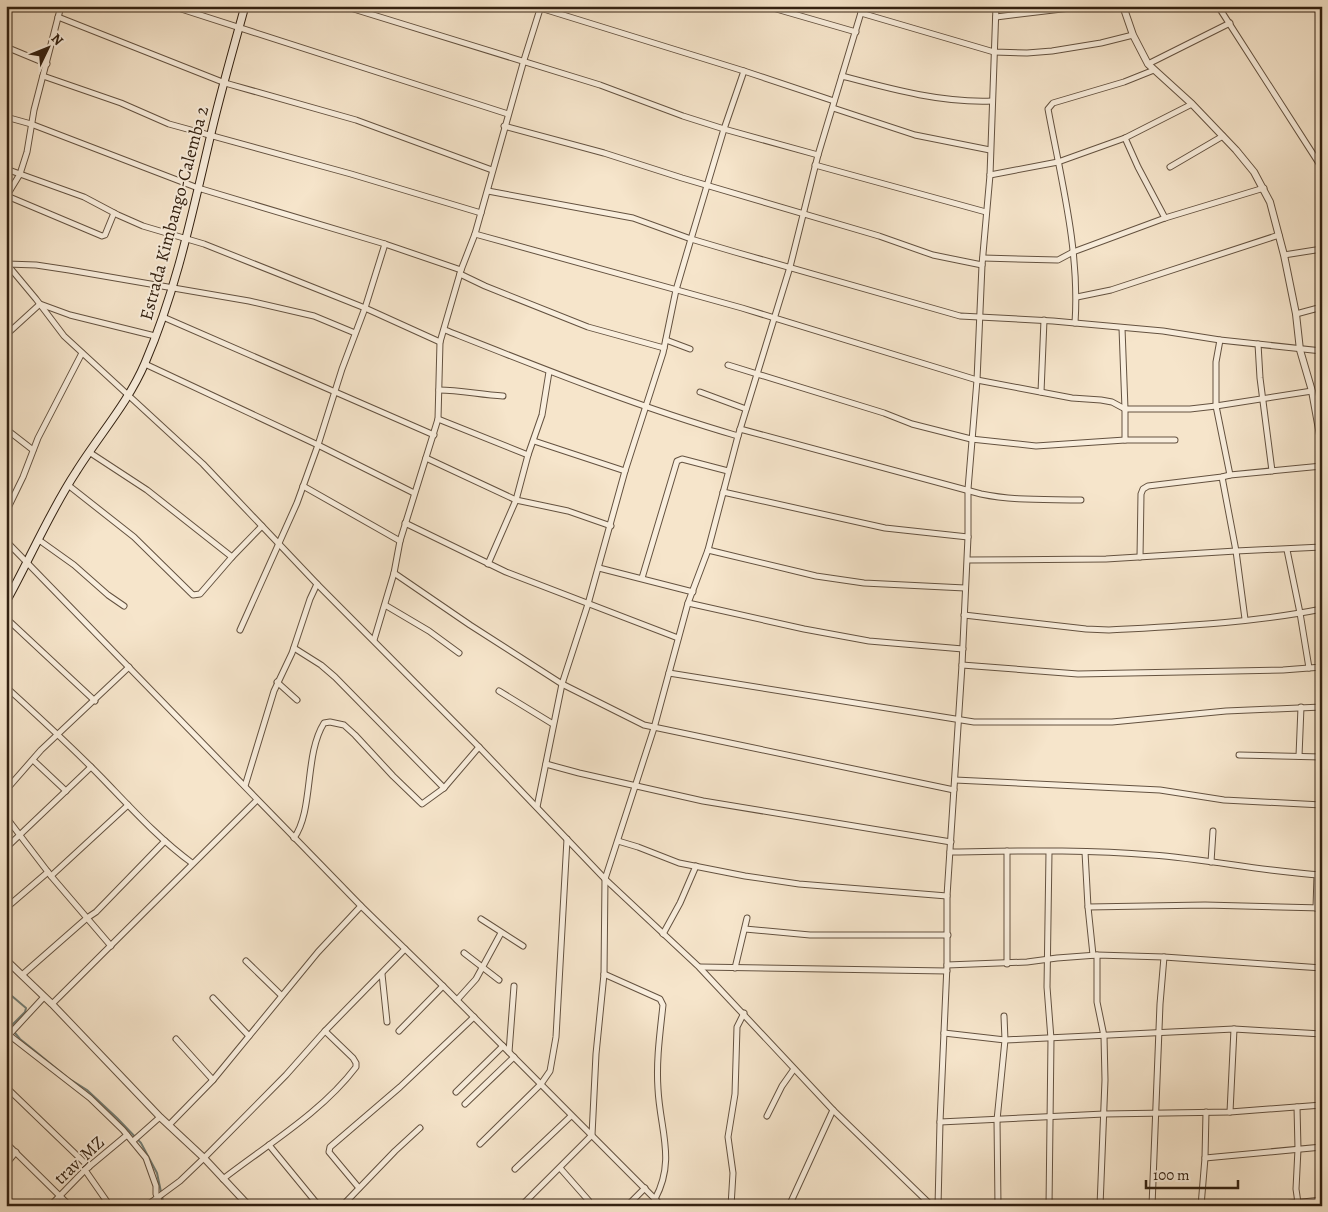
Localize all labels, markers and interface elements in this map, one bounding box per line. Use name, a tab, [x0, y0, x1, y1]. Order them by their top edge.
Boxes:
north arrow	[22, 22, 72, 72]
text: N	[47, 29, 68, 50]
street label: Estrada Kimbango-Calemba 2	[134, 103, 214, 323]
street label: trav_MZ	[48, 1130, 110, 1190]
scale bar	[1146, 1157, 1238, 1189]
text: 100 m	[1153, 1165, 1190, 1185]

